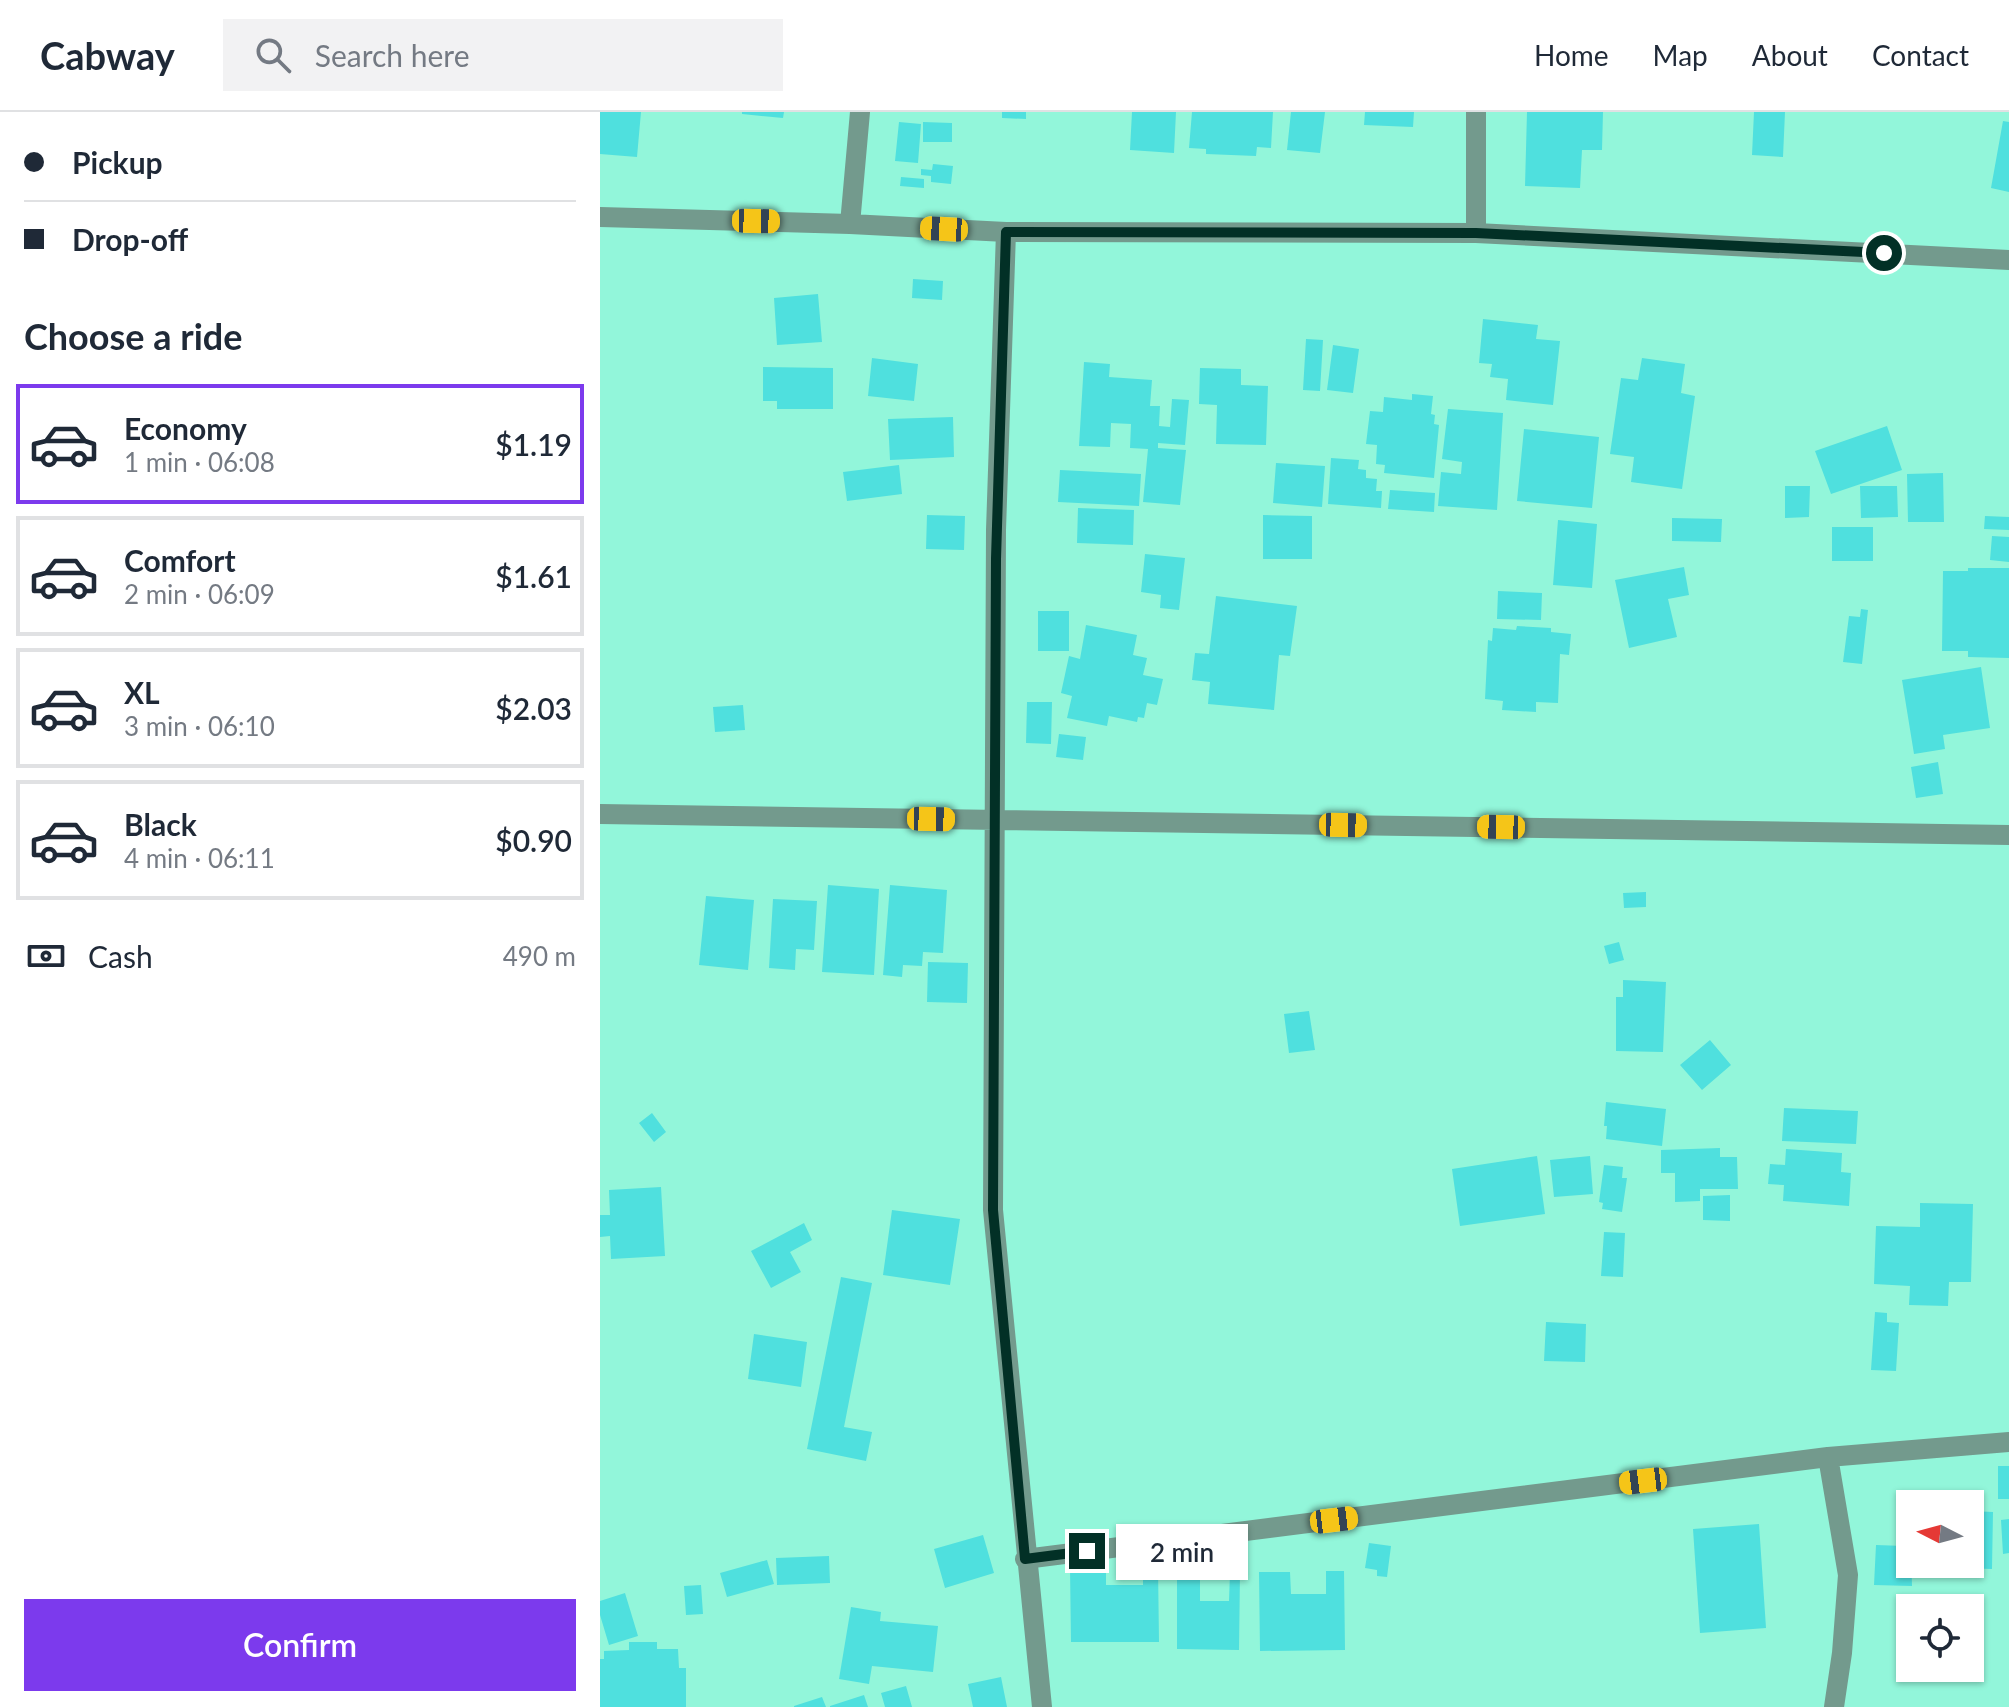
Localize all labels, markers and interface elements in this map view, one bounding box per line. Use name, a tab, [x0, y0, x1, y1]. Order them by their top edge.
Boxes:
search box	[223, 19, 783, 91]
text: Cabway	[40, 32, 175, 78]
icon: search	[251, 33, 295, 77]
text: Search here	[315, 37, 470, 73]
text: Home	[1534, 38, 1609, 72]
text: Map	[1653, 38, 1708, 72]
text: About	[1752, 38, 1828, 72]
text: Contact	[1872, 38, 1969, 72]
text: Pickup	[72, 144, 163, 180]
car	[732, 209, 780, 233]
car	[919, 216, 969, 242]
text: Drop-off	[72, 221, 188, 257]
route start	[1866, 235, 1902, 271]
text: Choose a ride	[24, 314, 243, 358]
icon: car	[28, 408, 100, 480]
text: Economy	[124, 410, 247, 446]
text: $1.19	[495, 426, 572, 462]
text: 1 min · 06:08	[124, 446, 275, 478]
icon: car	[28, 540, 100, 612]
text: Comfort	[124, 542, 236, 578]
text: $1.61	[495, 558, 572, 594]
text: 2 min · 06:09	[124, 578, 275, 610]
icon: car	[28, 672, 100, 744]
text: XL	[124, 674, 160, 710]
text: $2.03	[495, 690, 572, 726]
text: 3 min · 06:10	[124, 710, 275, 742]
icon: car	[28, 804, 100, 876]
text: Black	[124, 806, 197, 842]
car	[907, 807, 955, 831]
car	[1319, 813, 1367, 837]
car	[1477, 815, 1525, 839]
text: $0.90	[495, 822, 572, 858]
text: 4 min · 06:11	[124, 842, 275, 874]
icon: cash	[24, 934, 68, 978]
text: Cash	[88, 938, 153, 974]
text: 490 m	[503, 940, 576, 972]
car	[1618, 1466, 1668, 1496]
north arrow	[1896, 1490, 1984, 1578]
map controls	[1896, 1490, 1984, 1682]
car	[1309, 1505, 1359, 1535]
callout: 2 min	[1115, 1523, 1247, 1579]
route end	[1069, 1533, 1105, 1569]
text: 2 min	[1150, 1536, 1214, 1568]
button: locate	[1896, 1594, 1984, 1682]
button: Confirm	[24, 1599, 576, 1691]

